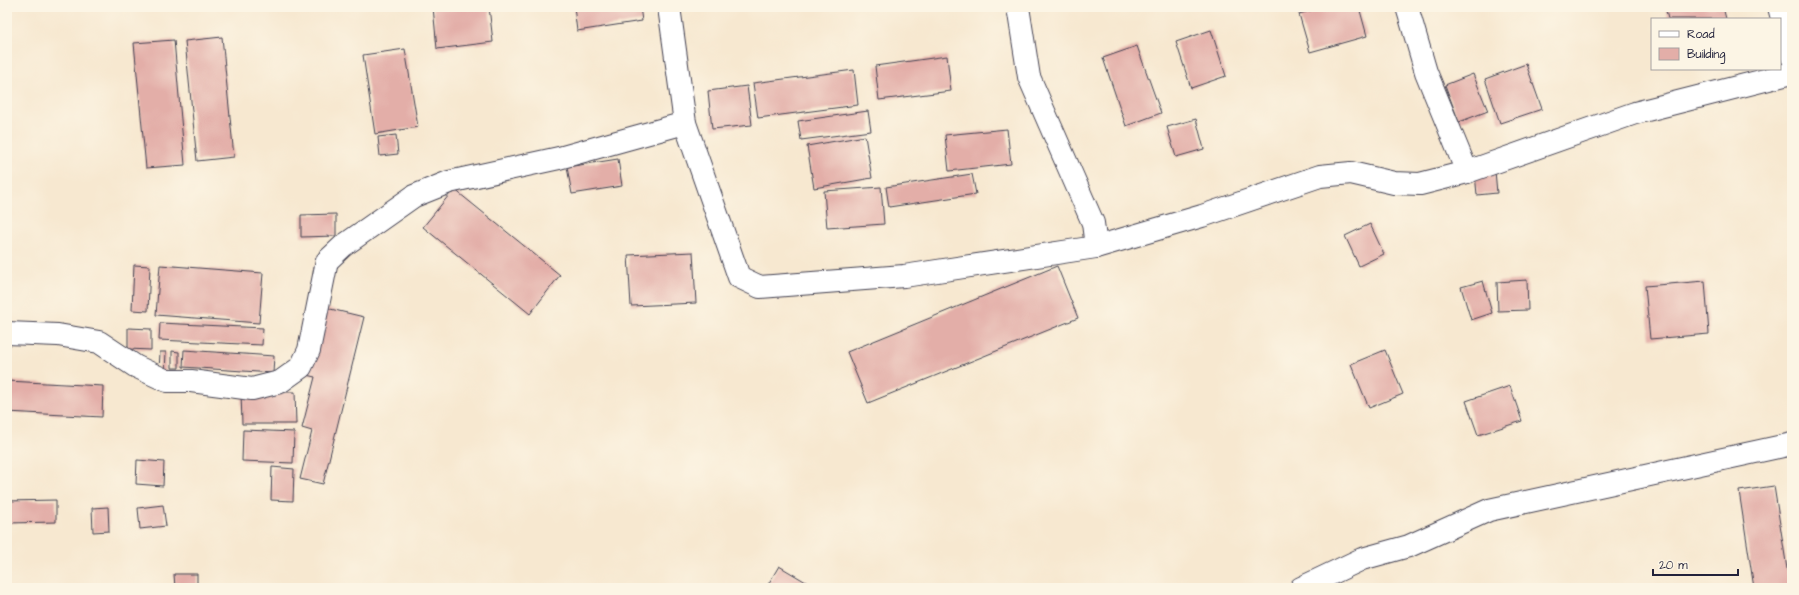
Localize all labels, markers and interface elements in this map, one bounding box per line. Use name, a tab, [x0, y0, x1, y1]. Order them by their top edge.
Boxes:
legend	[1651, 18, 1781, 70]
text: Road	[1687, 26, 1715, 43]
text: Building	[1687, 46, 1725, 64]
scale bar	[1653, 551, 1738, 577]
text: 20 m	[1659, 557, 1688, 574]

